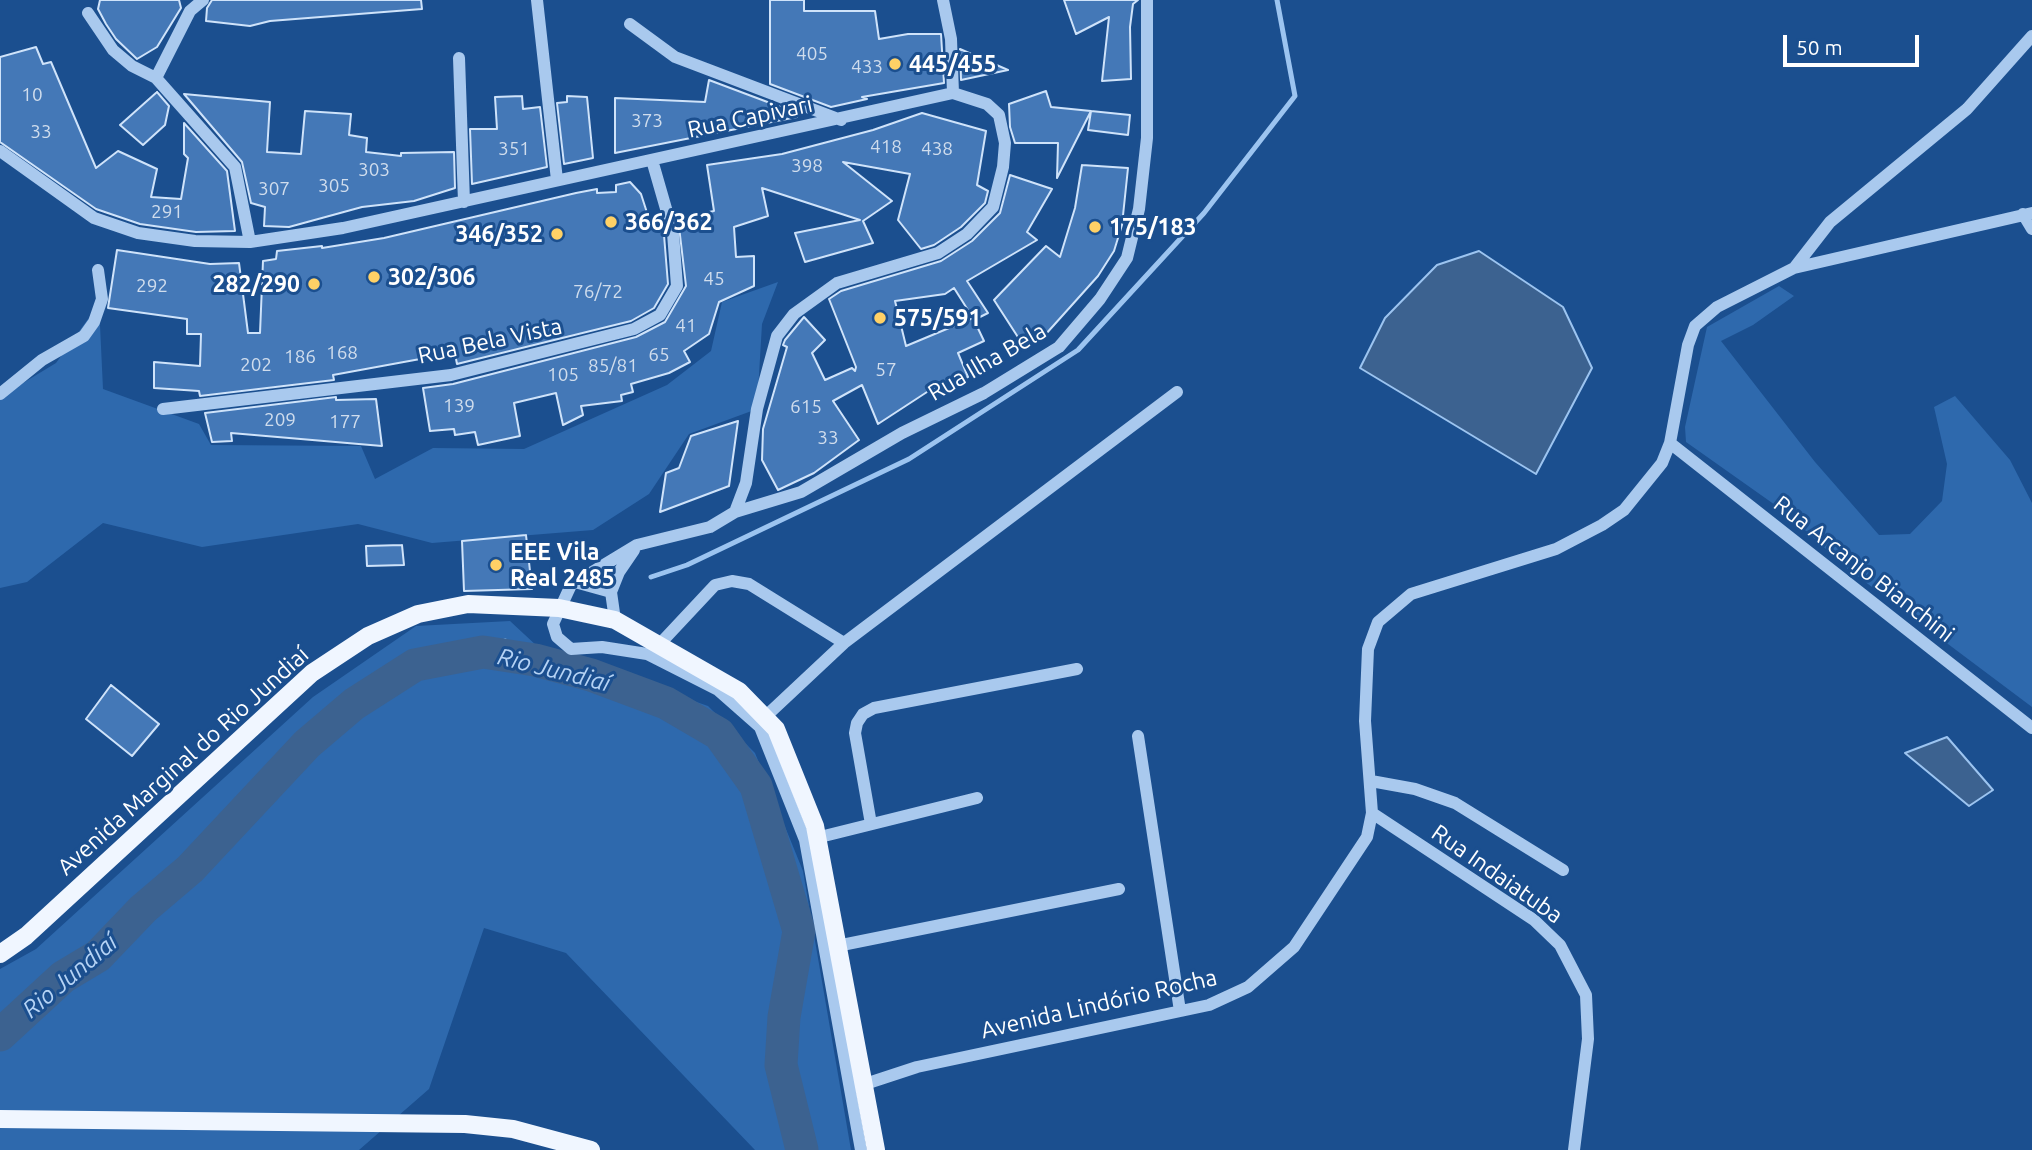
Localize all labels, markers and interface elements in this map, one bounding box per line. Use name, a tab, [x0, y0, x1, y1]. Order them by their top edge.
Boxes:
scale bar	[1787, 21, 1924, 65]
text: 50 m	[1796, 35, 1843, 59]
house number: 405	[796, 43, 828, 65]
place label: 445/455	[909, 50, 996, 78]
house number: 433	[851, 56, 883, 78]
marker: 445/455	[887, 56, 903, 72]
house number: 10	[21, 84, 43, 106]
street label: Rua Capivari	[685, 90, 815, 144]
house number: 373	[631, 110, 663, 132]
house number: 33	[30, 121, 52, 143]
house number: 418	[870, 136, 902, 158]
house number: 351	[498, 138, 530, 160]
house number: 438	[921, 138, 953, 160]
house number: 398	[791, 155, 823, 177]
house number: 303	[358, 159, 390, 181]
house number: 305	[318, 175, 350, 197]
house number: 307	[258, 178, 290, 200]
house number: 291	[151, 201, 183, 223]
place label: 366/362	[625, 208, 712, 236]
place label: 175/183	[1109, 213, 1196, 241]
marker: 366/362	[603, 214, 619, 230]
marker: 175/183	[1087, 219, 1103, 235]
place label: 346/352	[456, 220, 543, 248]
marker: 346/352	[549, 226, 565, 242]
place label: 302/306	[388, 263, 475, 291]
house number: 45	[703, 268, 725, 290]
marker: 302/306	[366, 269, 382, 285]
place label: 282/290	[213, 270, 300, 298]
house number: 292	[136, 275, 168, 297]
marker: 282/290	[306, 276, 322, 292]
house number: 76/72	[573, 281, 623, 303]
place label: 575/591	[894, 304, 981, 332]
marker: 575/591	[872, 310, 888, 326]
street label: Rua Bela Vista	[415, 312, 565, 370]
house number: 41	[675, 315, 697, 337]
street label: Rua Ilha Bela	[923, 317, 1051, 407]
house number: 168	[326, 342, 358, 364]
house number: 65	[648, 344, 670, 366]
house number: 186	[284, 346, 316, 368]
house number: 202	[240, 354, 272, 376]
house number: 85/81	[588, 355, 638, 377]
house number: 57	[875, 359, 897, 381]
house number: 105	[547, 364, 579, 386]
house number: 139	[443, 395, 475, 417]
house number: 615	[790, 396, 822, 418]
house number: 209	[264, 409, 296, 431]
house number: 177	[329, 411, 361, 433]
house number: 33	[817, 427, 839, 449]
street label: Rua Arcanjo Bianchini	[1768, 490, 1960, 648]
place label: EEE Vila Real 2485	[510, 538, 615, 592]
marker: EEE Vila Real 2485	[488, 557, 504, 573]
street label: Avenida Marginal do Rio Jundiaí	[52, 641, 314, 881]
water label: Rio Jundiaí	[495, 642, 613, 698]
street label: Rua Indaiatuba	[1426, 819, 1568, 929]
water label: Rio Jundiaí	[17, 928, 123, 1024]
street label: Avenida Lindório Rocha	[978, 963, 1220, 1045]

